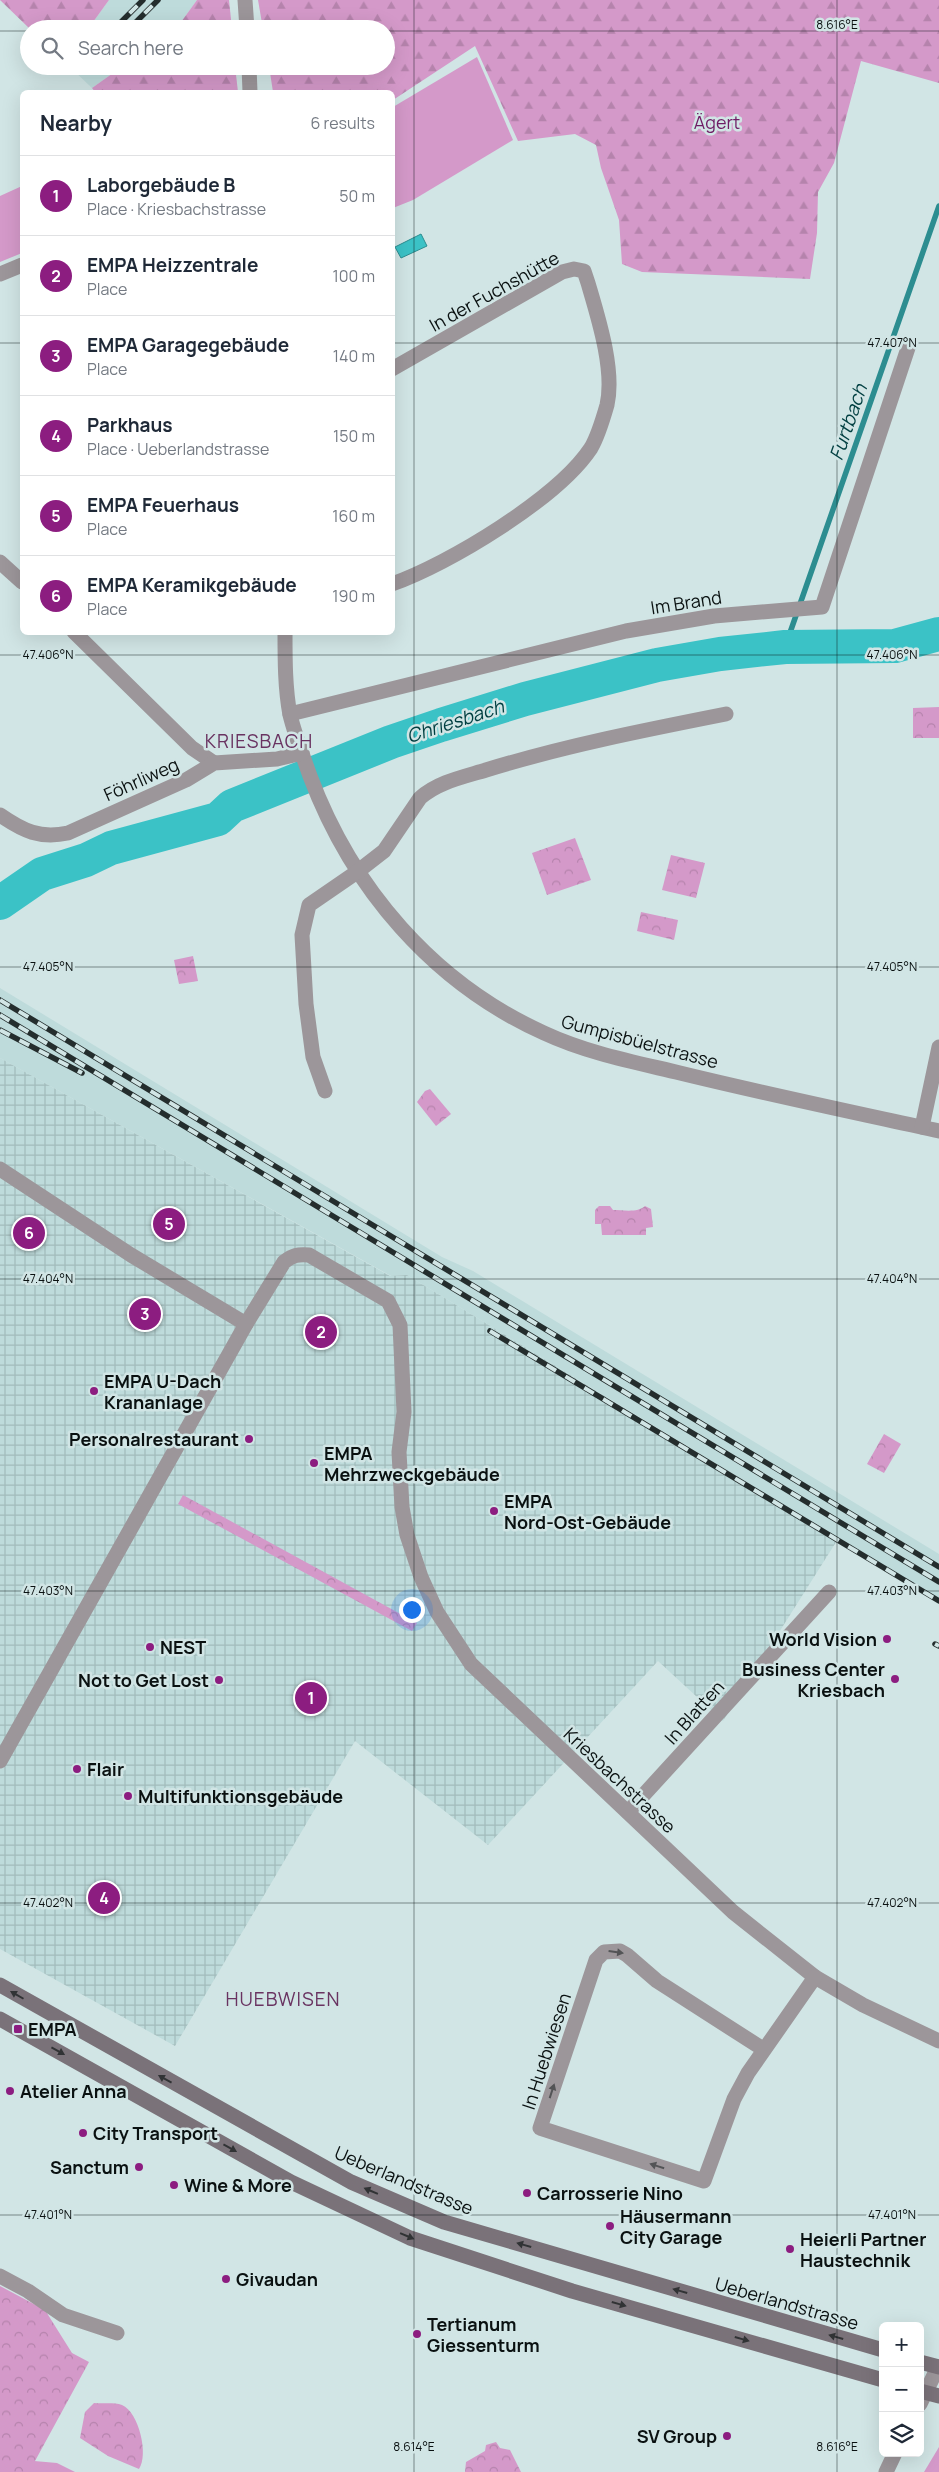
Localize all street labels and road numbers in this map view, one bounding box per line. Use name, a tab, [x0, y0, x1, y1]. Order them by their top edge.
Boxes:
street label: In der Fuchshütte	[425, 245, 563, 337]
street label: Im Brand	[649, 585, 723, 619]
street label: Föhrliweg	[100, 752, 182, 806]
street label: Gumpisbüelstrasse	[559, 1009, 721, 1073]
street label: In Blatten	[659, 1675, 729, 1749]
street label: Kriesbachstrasse	[559, 1722, 681, 1838]
street label: In Huebwiesen	[516, 1990, 576, 2112]
street label: Ueberlandstrasse	[331, 2140, 477, 2220]
street label: Ueberlandstrasse	[712, 2271, 862, 2335]

